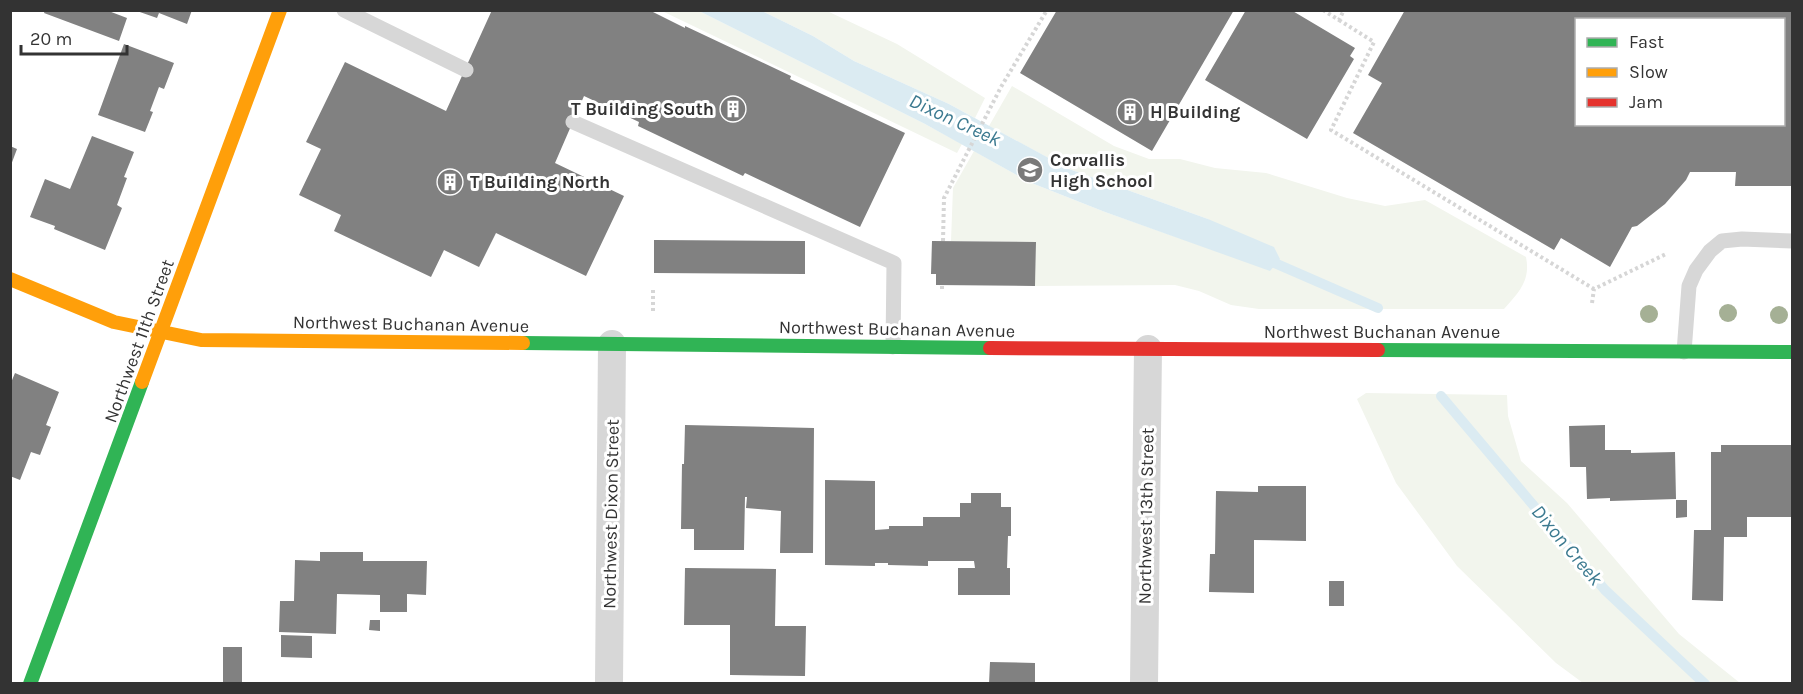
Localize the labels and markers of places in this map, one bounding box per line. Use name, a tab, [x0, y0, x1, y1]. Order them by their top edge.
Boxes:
building icon: T Building South	[718, 94, 748, 124]
building icon: H Building	[1115, 97, 1145, 127]
place label: T Building South	[571, 98, 714, 120]
place label: H Building	[1150, 101, 1241, 123]
place label: Corvallis High School	[1050, 149, 1153, 192]
school or university icon: Corvallis High School	[1015, 155, 1045, 185]
building icon: T Building North	[435, 167, 465, 197]
place label: T Building North	[470, 171, 610, 193]

